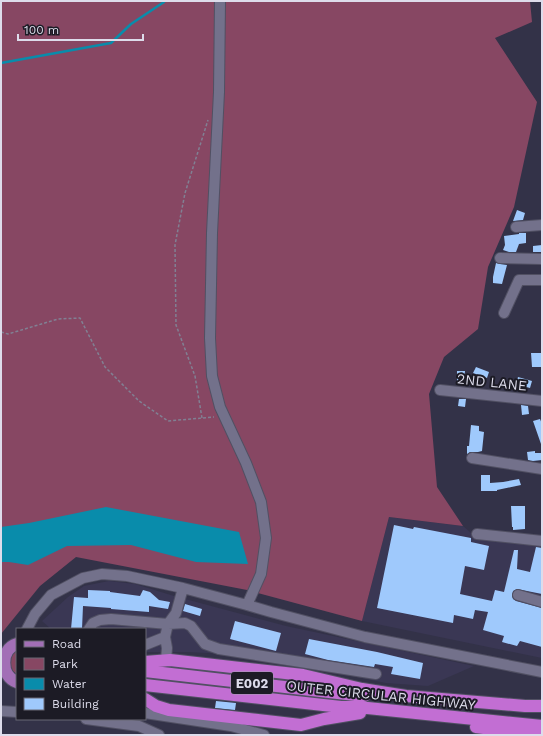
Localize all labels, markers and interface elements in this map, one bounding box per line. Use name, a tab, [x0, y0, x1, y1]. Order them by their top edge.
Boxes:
scale bar	[18, 16, 143, 42]
text: 100 m	[24, 23, 59, 37]
street label: 2ND LANE	[456, 370, 528, 394]
legend	[16, 628, 146, 720]
text: Road	[52, 637, 81, 651]
text: Park	[52, 657, 78, 671]
road number: E002	[231, 672, 273, 694]
text: Water	[52, 677, 87, 691]
street label: OUTER CIRCULAR HIGHWAY	[286, 677, 476, 713]
text: Building	[52, 697, 99, 711]

